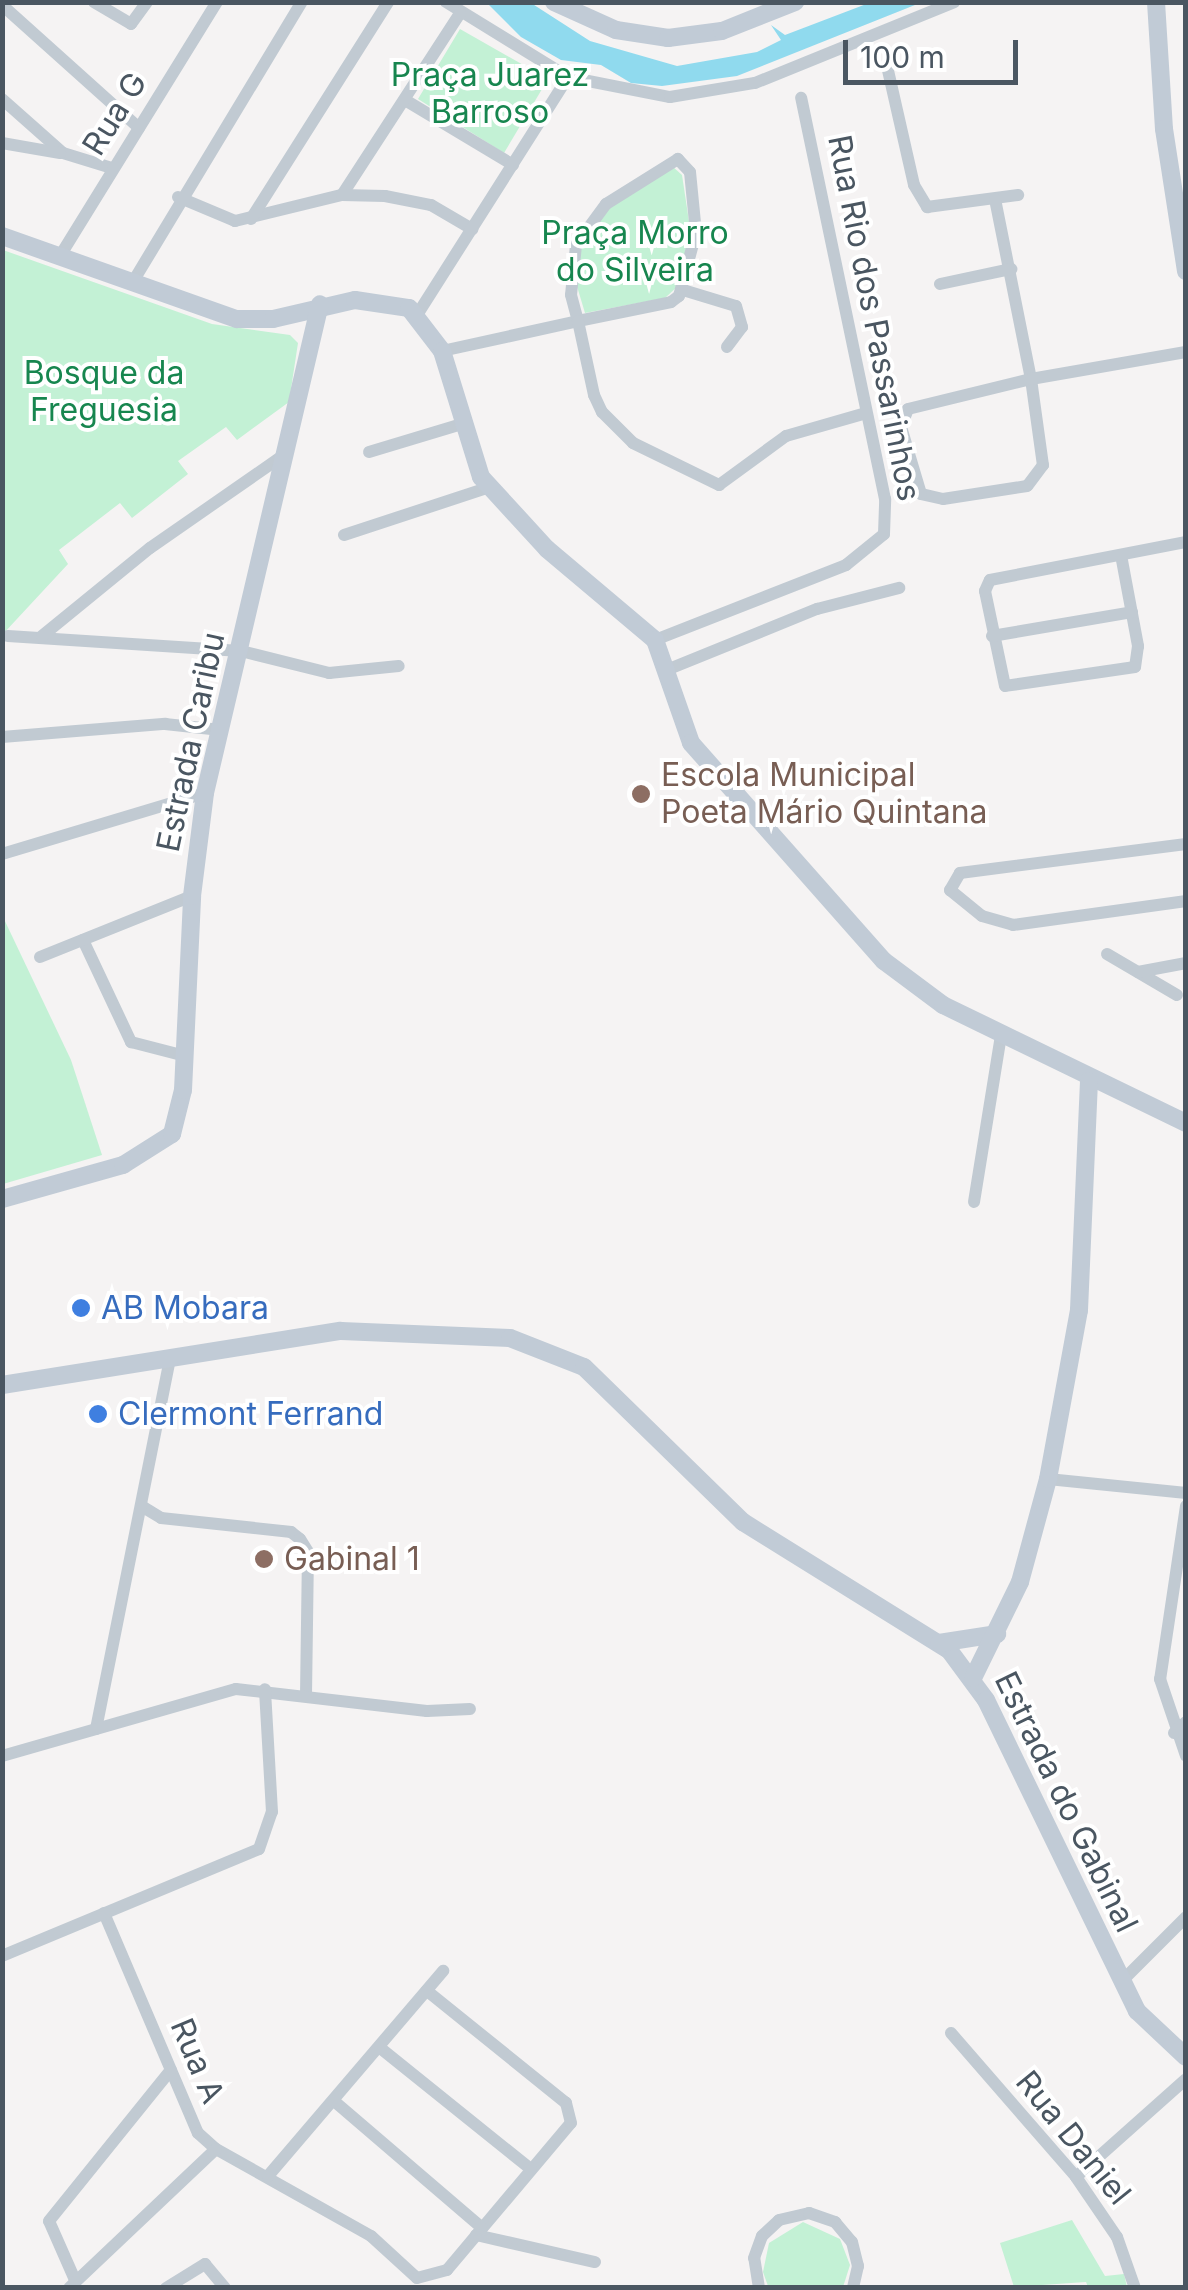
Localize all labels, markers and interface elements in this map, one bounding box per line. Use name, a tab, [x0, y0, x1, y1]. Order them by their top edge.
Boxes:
scale bar	[848, 20, 1023, 82]
text: 100 m	[860, 39, 945, 75]
park label: Praça Juarez Barroso	[391, 57, 589, 132]
street label: Rua G	[75, 66, 155, 162]
street label: Rua Rio dos Passarinhos	[820, 132, 928, 504]
park label: Praça Morro do Silveira	[541, 215, 729, 290]
park label: Bosque da Freguesia	[24, 355, 184, 430]
street label: Estrada Caribu	[149, 629, 233, 855]
place label: Escola Municipal Poeta Mário Quintana	[661, 757, 988, 832]
marker: Escola Municipal Poeta Mário Quintana	[630, 783, 652, 805]
place label: AB Mobara	[101, 1289, 269, 1327]
marker: AB Mobara	[70, 1297, 92, 1319]
place label: Clermont Ferrand	[118, 1395, 383, 1433]
marker: Clermont Ferrand	[87, 1403, 109, 1425]
place label: Gabinal 1	[284, 1540, 420, 1578]
marker: Gabinal 1	[253, 1548, 275, 1570]
street label: Estrada do Gabinal	[986, 1666, 1146, 1938]
street label: Rua A	[162, 2013, 232, 2109]
street label: Rua Daniel	[1008, 2064, 1138, 2212]

